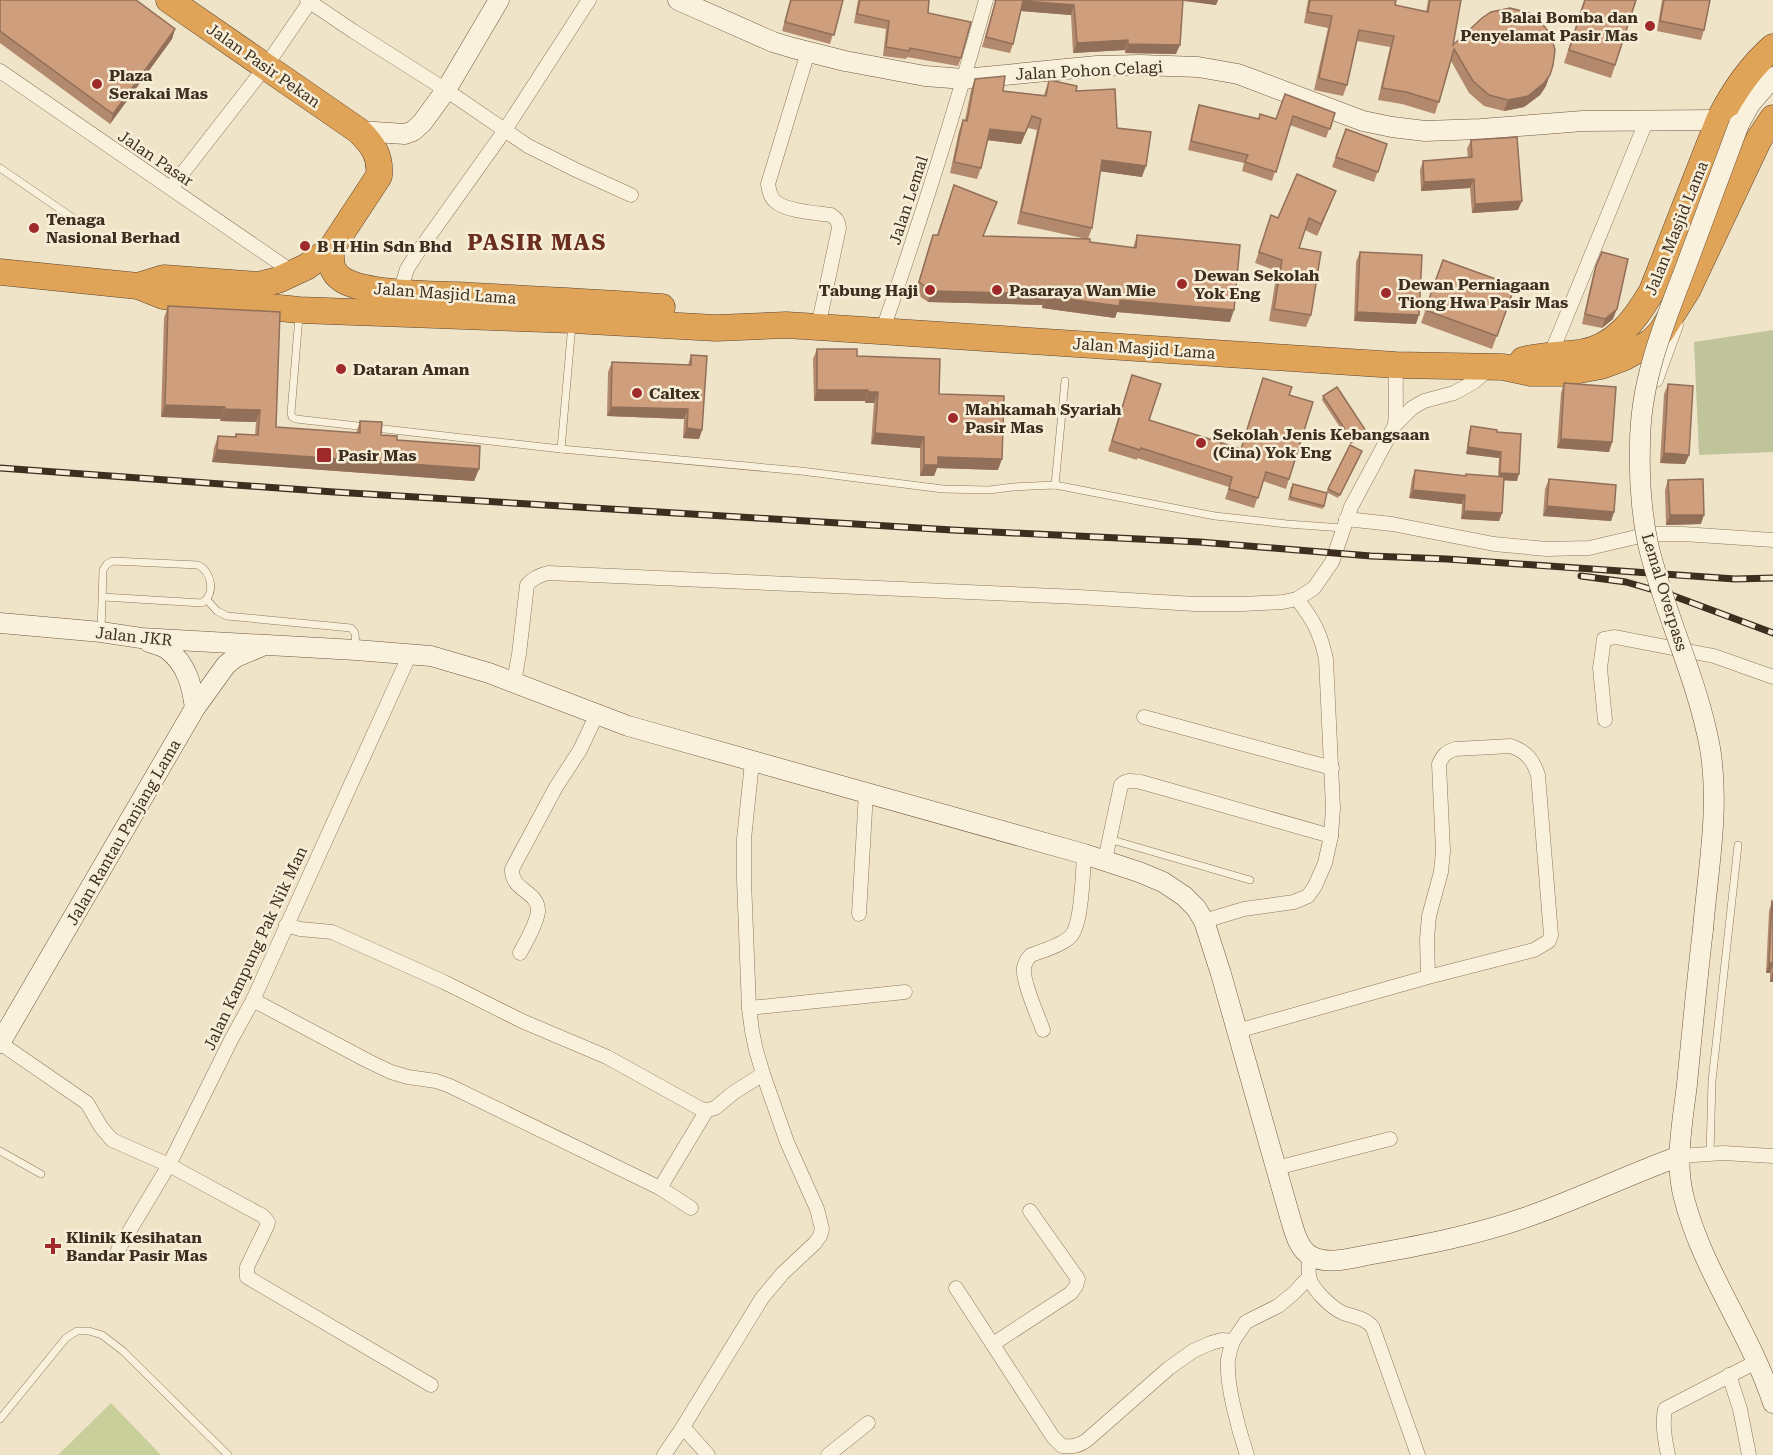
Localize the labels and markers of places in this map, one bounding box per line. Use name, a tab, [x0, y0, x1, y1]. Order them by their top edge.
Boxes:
place label: Balai Bomba dan Penyelamat Pasir Mas	[1460, 8, 1638, 45]
marker: Balai Bomba dan Penyelamat Pasir Mas	[1643, 19, 1657, 33]
place label: Plaza Serakai Mas	[109, 66, 208, 103]
marker: Plaza Serakai Mas	[90, 77, 104, 91]
place label: Tenaga Nasional Berhad	[46, 210, 180, 247]
marker: Tenaga Nasional Berhad	[27, 221, 41, 235]
place label: B H Hin Sdn Bhd	[317, 237, 452, 256]
marker: B H Hin Sdn Bhd	[298, 239, 312, 253]
place label: Dewan Sekolah Yok Eng	[1194, 266, 1320, 303]
place label: Dewan Perniagaan Tiong Hwa Pasir Mas	[1398, 275, 1568, 312]
marker: Dewan Sekolah Yok Eng	[1175, 277, 1189, 291]
place label: Tabung Haji	[819, 281, 919, 300]
place label: Pasaraya Wan Mie	[1009, 281, 1156, 300]
marker: Tabung Haji	[923, 283, 937, 297]
marker: Pasaraya Wan Mie	[990, 283, 1004, 297]
marker: Dewan Perniagaan Tiong Hwa Pasir Mas	[1379, 286, 1393, 300]
place label: Dataran Aman	[353, 360, 470, 379]
marker: Dataran Aman	[334, 362, 348, 376]
place label: Caltex	[649, 384, 700, 403]
marker: Caltex	[630, 386, 644, 400]
place label: Mahkamah Syariah Pasir Mas	[965, 400, 1122, 437]
marker: Mahkamah Syariah Pasir Mas	[946, 411, 960, 425]
place label: Sekolah Jenis Kebangsaan (Cina) Yok Eng	[1213, 425, 1430, 462]
marker: Sekolah Jenis Kebangsaan (Cina) Yok Eng	[1194, 436, 1208, 450]
marker: Pasir Mas	[315, 446, 333, 464]
place label: Pasir Mas	[338, 446, 416, 465]
place label: Klinik Kesihatan Bandar Pasir Mas	[66, 1228, 207, 1265]
marker: Klinik Kesihatan Bandar Pasir Mas	[44, 1237, 62, 1255]

